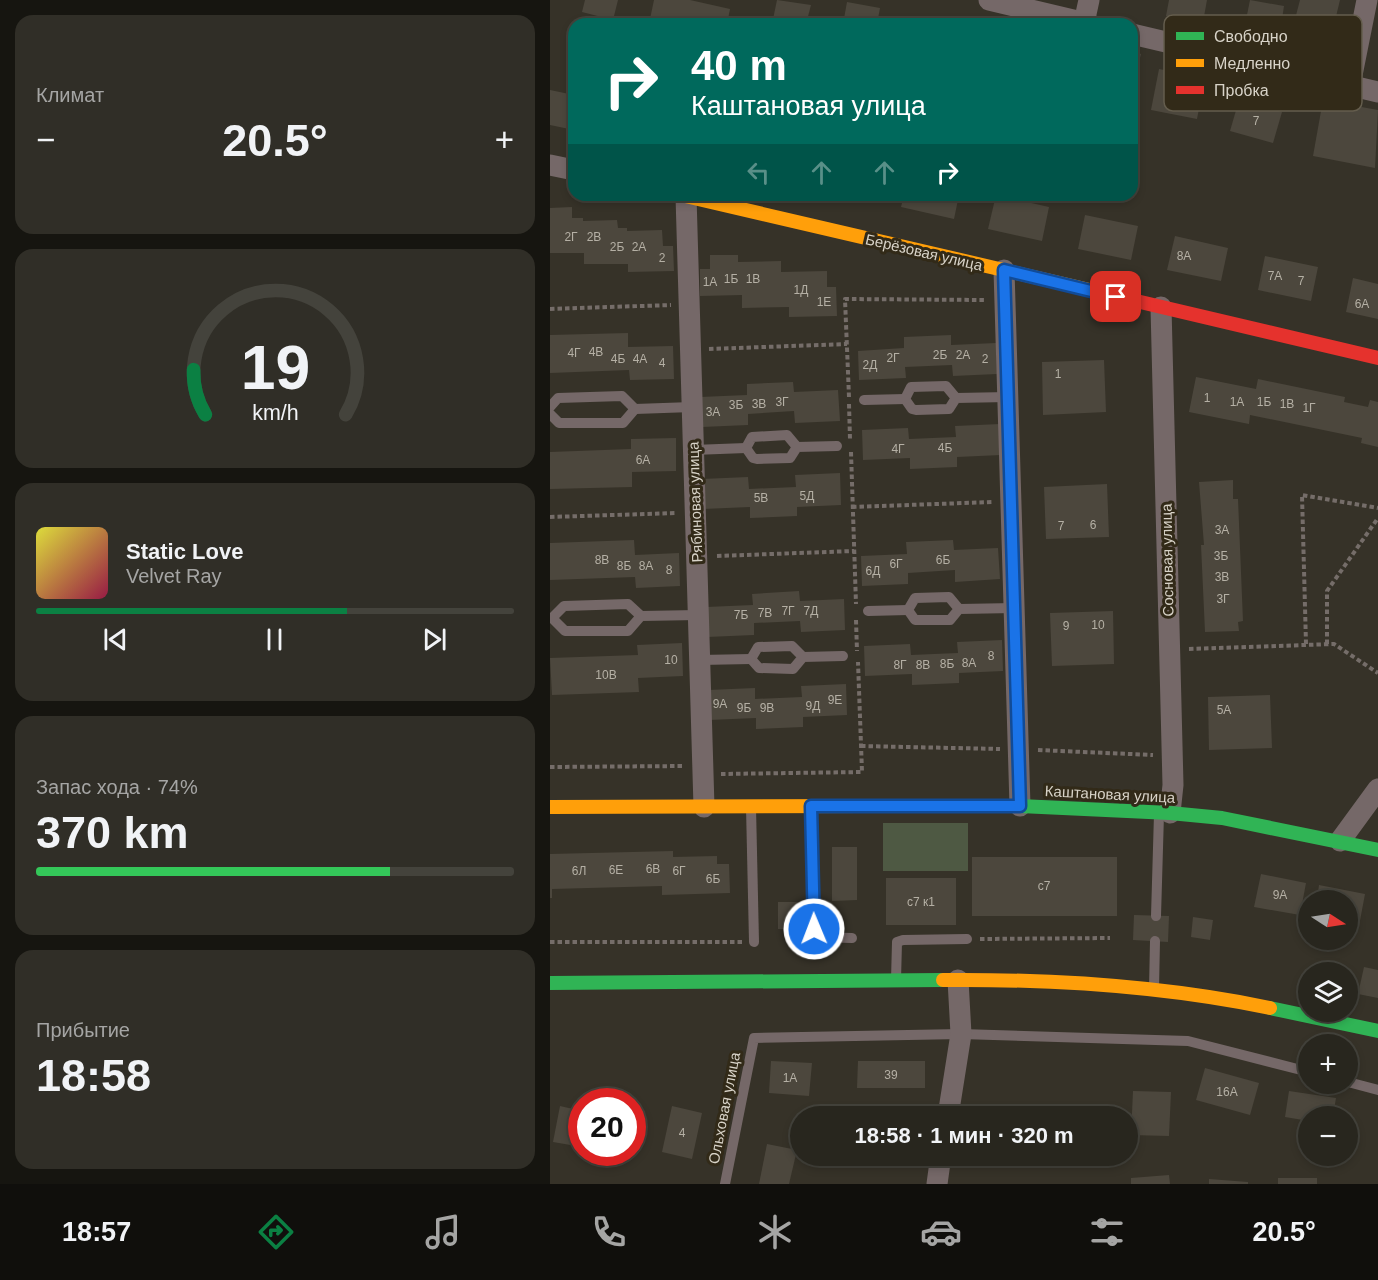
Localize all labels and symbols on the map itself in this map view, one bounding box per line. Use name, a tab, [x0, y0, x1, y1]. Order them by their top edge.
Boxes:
legend	[1164, 15, 1362, 111]
text: Свободно	[1214, 28, 1288, 45]
text: Медленно	[1214, 55, 1290, 72]
text: Пробка	[1214, 82, 1269, 99]
house number: 7	[1253, 114, 1260, 128]
house number: 2Г	[564, 230, 578, 244]
house number: 2В	[587, 230, 601, 244]
street label: Берёзовая улица	[864, 230, 985, 274]
house number: 2Б	[610, 240, 624, 254]
house number: 2А	[632, 240, 646, 254]
house number: 8А	[1177, 249, 1191, 263]
house number: 2	[659, 251, 666, 265]
house number: 7А	[1268, 269, 1282, 283]
pin	[1090, 271, 1141, 322]
house number: 1Б	[724, 272, 738, 286]
house number: 1В	[746, 272, 760, 286]
house number: 7	[1298, 274, 1305, 288]
house number: 1А	[703, 275, 717, 289]
house number: 1Д	[794, 283, 808, 297]
house number: 1Е	[817, 295, 831, 309]
house number: 6А	[1355, 297, 1369, 311]
house number: 4В	[589, 345, 603, 359]
house number: 4Г	[567, 346, 581, 360]
house number: 2Б	[933, 348, 947, 362]
house number: 2А	[956, 348, 970, 362]
house number: 2Г	[886, 351, 900, 365]
house number: 4Б	[611, 352, 625, 366]
house number: 4А	[633, 352, 647, 366]
house number: 2	[982, 352, 989, 366]
house number: 4	[659, 356, 666, 370]
house number: 2Д	[863, 358, 877, 372]
house number: 1	[1055, 367, 1062, 381]
house number: 1	[1204, 391, 1211, 405]
house number: 3Г	[775, 395, 789, 409]
house number: 1А	[1230, 395, 1244, 409]
house number: 1Б	[1257, 395, 1271, 409]
house number: 3В	[752, 397, 766, 411]
house number: 1В	[1280, 397, 1294, 411]
house number: 3Б	[729, 398, 743, 412]
house number: 1Г	[1302, 401, 1316, 415]
house number: 3А	[706, 405, 720, 419]
street label: Рябиновая улица	[684, 441, 706, 563]
house number: 4Б	[938, 441, 952, 455]
house number: 4Г	[891, 442, 905, 456]
house number: 6А	[636, 453, 650, 467]
house number: 5Д	[800, 489, 814, 503]
house number: 5В	[754, 491, 768, 505]
street label: Сосновая улица	[1158, 503, 1176, 617]
house number: 6	[1090, 518, 1097, 532]
house number: 7	[1058, 519, 1065, 533]
house number: 3А	[1215, 523, 1229, 537]
house number: 3Б	[1214, 549, 1228, 563]
house number: 8В	[595, 553, 609, 567]
house number: 6Б	[936, 553, 950, 567]
house number: 6Г	[889, 557, 903, 571]
house number: 8Б	[617, 559, 631, 573]
house number: 8А	[639, 559, 653, 573]
house number: 8	[666, 563, 673, 577]
house number: 6Д	[866, 564, 880, 578]
house number: 3В	[1215, 570, 1229, 584]
house number: 3Г	[1216, 592, 1230, 606]
house number: 7Г	[781, 604, 795, 618]
house number: 7Д	[804, 604, 818, 618]
house number: 7В	[758, 606, 772, 620]
house number: 7Б	[734, 608, 748, 622]
house number: 10	[1091, 618, 1105, 632]
house number: 9	[1063, 619, 1070, 633]
house number: 8	[988, 649, 995, 663]
house number: 10	[664, 653, 678, 667]
house number: 8А	[962, 656, 976, 670]
house number: 8Б	[940, 657, 954, 671]
house number: 8Г	[893, 658, 907, 672]
house number: 8В	[916, 658, 930, 672]
house number: 10В	[595, 668, 617, 682]
house number: 9Е	[828, 693, 842, 707]
house number: 9А	[713, 697, 727, 711]
house number: 9Д	[806, 699, 820, 713]
house number: 9Б	[737, 701, 751, 715]
house number: 9В	[760, 701, 774, 715]
house number: 5А	[1217, 703, 1231, 717]
street label: Каштановая улица	[1044, 782, 1176, 806]
house number: 6В	[646, 862, 660, 876]
house number: 6Е	[609, 863, 623, 877]
house number: 6Л	[572, 864, 586, 878]
house number: 6Г	[672, 864, 686, 878]
house number: 6Б	[706, 872, 720, 886]
house number: с7	[1038, 879, 1051, 893]
house number: 9А	[1273, 888, 1287, 902]
north arrow	[1298, 890, 1358, 950]
house number: с7 к1	[907, 895, 935, 909]
position arrow	[782, 897, 846, 961]
street label: Ольховая улица	[705, 1050, 743, 1165]
house number: 39	[884, 1068, 898, 1082]
house number: 1А	[783, 1071, 797, 1085]
house number: 16А	[1216, 1085, 1238, 1099]
speed limit sign: 20	[568, 1088, 646, 1166]
house number: 4	[679, 1126, 686, 1140]

